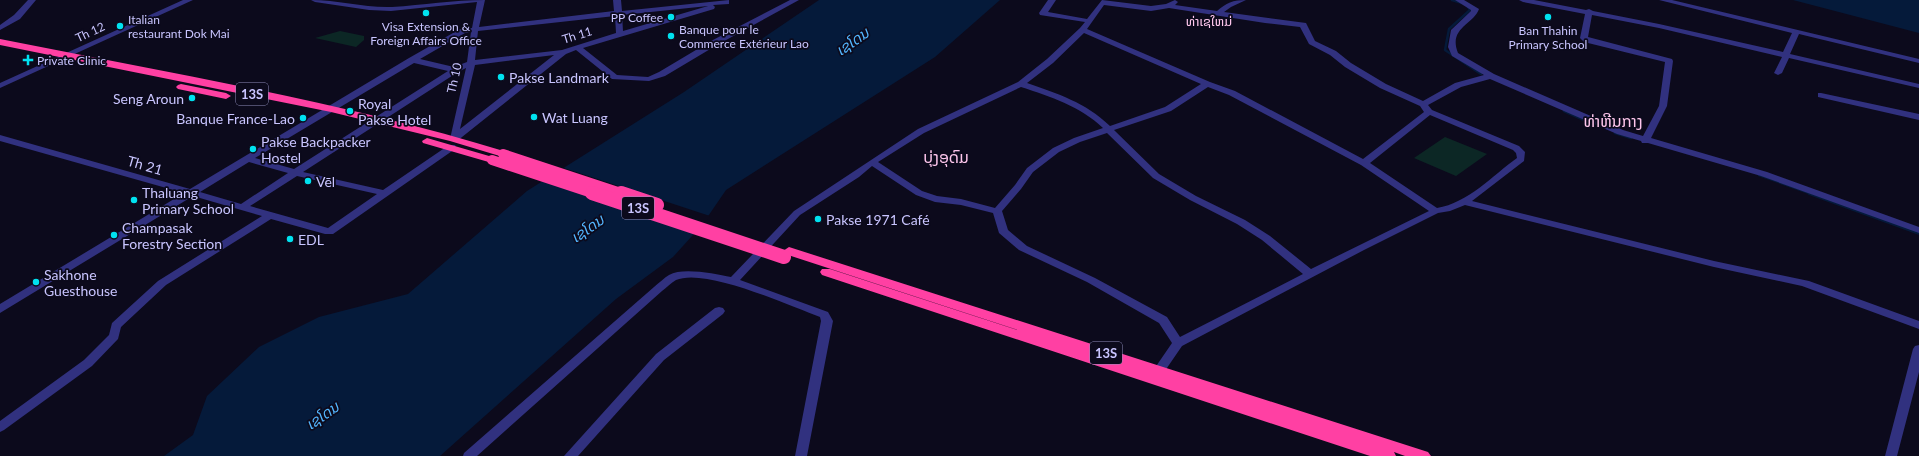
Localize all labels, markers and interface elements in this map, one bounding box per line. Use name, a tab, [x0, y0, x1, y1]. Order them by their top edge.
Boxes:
marker: Visa Extension & Foreign Affairs Office	[421, 8, 431, 18]
place label: PP Coffee	[611, 10, 663, 25]
place label: Italian restaurant Dok Mai	[128, 12, 230, 41]
marker: PP Coffee	[666, 12, 676, 22]
marker: Ban Thahin Primary School	[1543, 12, 1553, 22]
district label: ທ່າເຊໃຫມ່	[1186, 13, 1232, 29]
street label: Th 12	[73, 19, 107, 45]
place label: Visa Extension & Foreign Affairs Office	[370, 19, 482, 48]
marker: Italian restaurant Dok Mai	[115, 21, 125, 31]
place label: Banque pour le Commerce Extérieur Lao	[679, 22, 809, 51]
water label: ເຊໂດນ	[832, 22, 874, 59]
street label: Th 11	[560, 23, 594, 47]
place label: Ban Thahin Primary School	[1509, 23, 1587, 52]
marker: Banque pour le Commerce Extérieur Lao	[666, 31, 676, 41]
place label: Private Clinic	[37, 53, 106, 68]
marker: Private Clinic	[22, 54, 34, 66]
street label: Th 10	[443, 61, 465, 95]
place label: Pakse Landmark	[509, 69, 610, 86]
marker: Pakse Landmark	[496, 72, 506, 82]
road number: 13S	[236, 83, 268, 105]
place label: Seng Aroun	[113, 90, 184, 107]
marker: Seng Aroun	[187, 93, 197, 103]
place label: Royal Pakse Hotel	[358, 95, 431, 128]
marker: Royal Pakse Hotel	[345, 106, 355, 116]
place label: Wat Luang	[542, 109, 608, 126]
place label: Banque France-Lao	[176, 110, 295, 127]
district label: ທ່າຫີນກາງ	[1583, 111, 1643, 130]
marker: Wat Luang	[529, 112, 539, 122]
marker: Banque France-Lao	[298, 113, 308, 123]
place label: Pakse Backpacker Hostel	[261, 133, 371, 166]
marker: Pakse Backpacker Hostel	[248, 144, 258, 154]
district label: ບຸ່ງອຸດົມ	[923, 147, 969, 168]
street label: Th 21	[125, 152, 165, 178]
place label: Vēl	[316, 173, 335, 190]
marker: Vēl	[303, 176, 313, 186]
place label: Thaluang Primary School	[142, 184, 234, 217]
marker: Thaluang Primary School	[129, 195, 139, 205]
road number: 13S	[622, 197, 654, 219]
water label: ເຊໂດນ	[567, 209, 609, 246]
place label: Pakse 1971 Café	[826, 211, 930, 228]
marker: Pakse 1971 Café	[813, 214, 823, 224]
place label: Champasak Forestry Section	[122, 219, 222, 252]
marker: Champasak Forestry Section	[109, 230, 119, 240]
place label: EDL	[298, 231, 324, 248]
marker: EDL	[285, 234, 295, 244]
place label: Sakhone Guesthouse	[44, 266, 117, 299]
marker: Sakhone Guesthouse	[31, 277, 41, 287]
road number: 13S	[1090, 342, 1122, 364]
water label: ເຊໂດນ	[302, 396, 344, 433]

